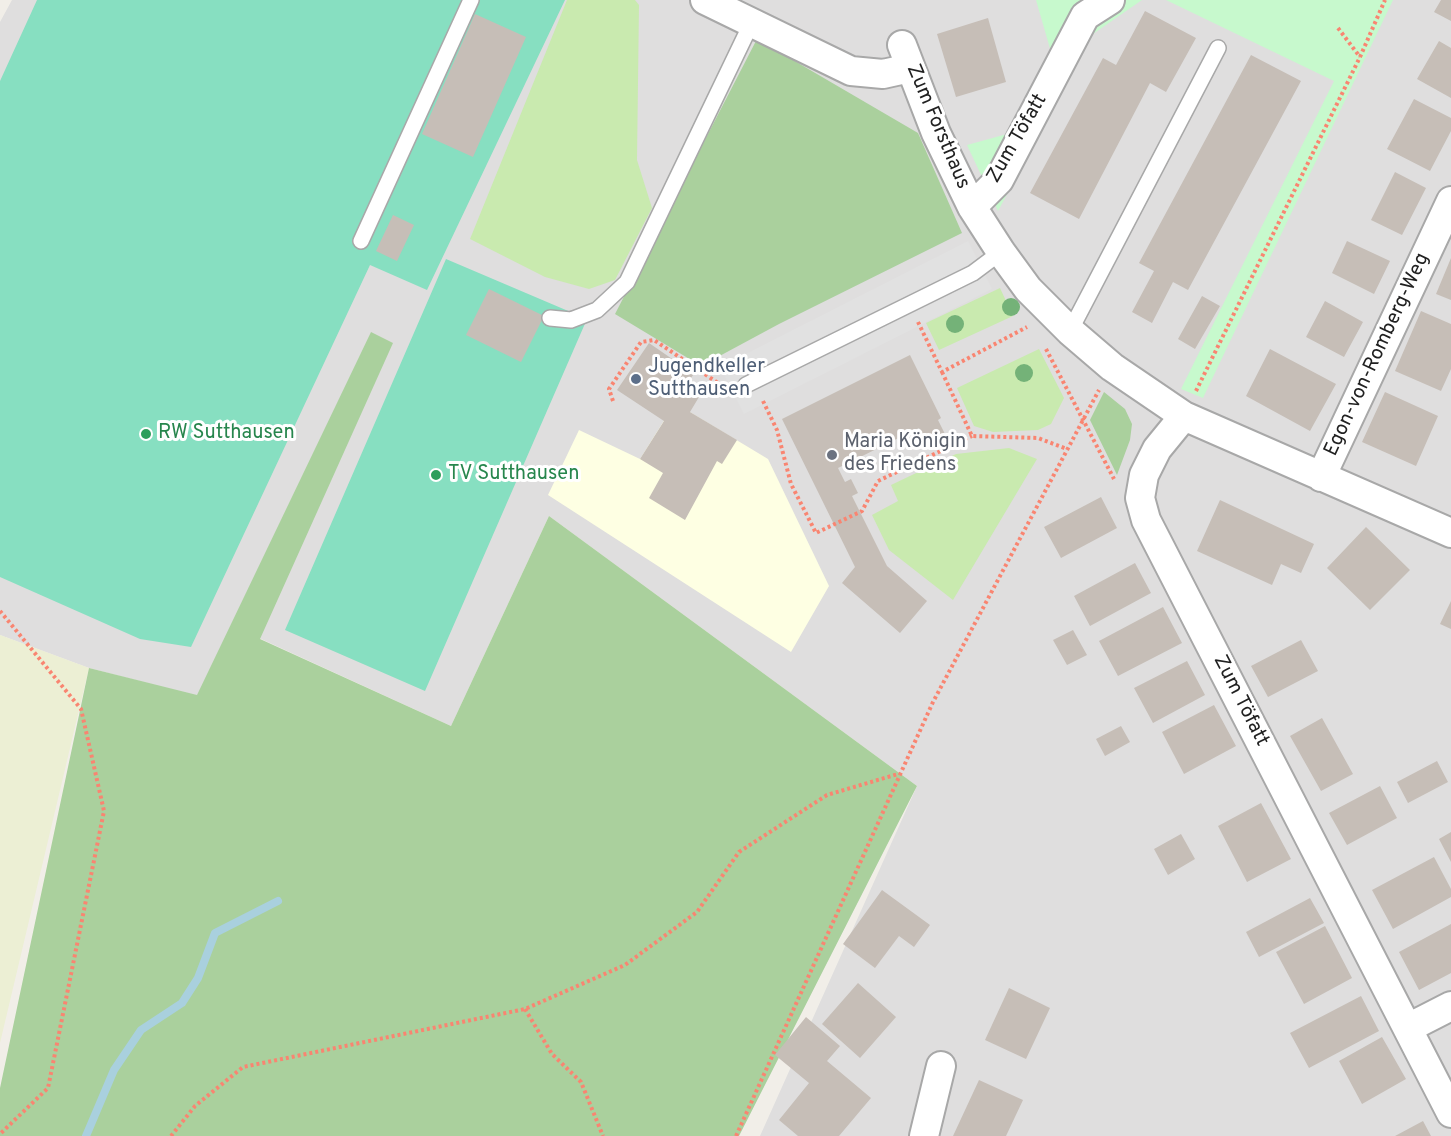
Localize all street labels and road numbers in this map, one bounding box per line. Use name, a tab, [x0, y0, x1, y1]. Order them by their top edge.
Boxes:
street label: Zum Forsthaus	[900, 61, 974, 193]
street label: Zum Töfatt	[983, 90, 1053, 188]
street label: Egon-von-Romberg-Weg	[1320, 250, 1436, 460]
street label: Zum Töfatt	[1207, 651, 1273, 751]

